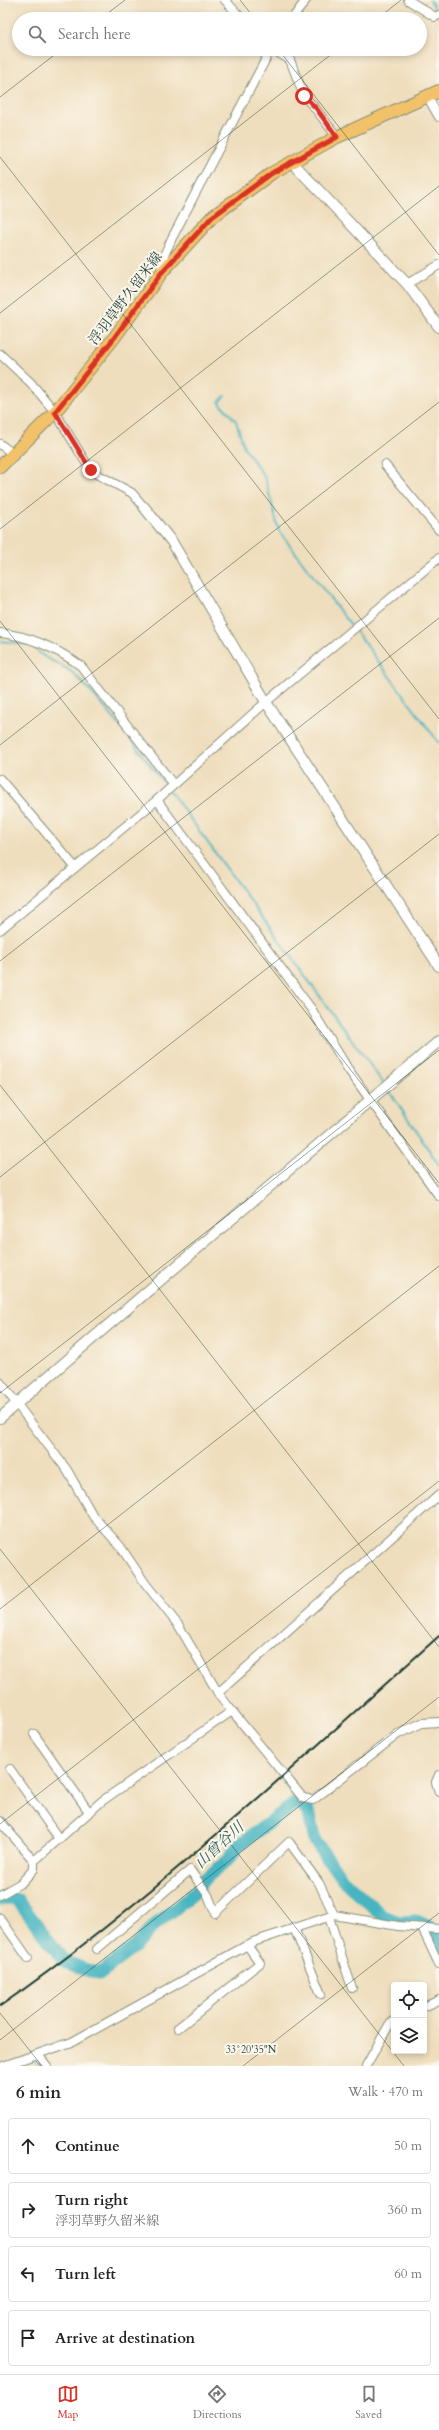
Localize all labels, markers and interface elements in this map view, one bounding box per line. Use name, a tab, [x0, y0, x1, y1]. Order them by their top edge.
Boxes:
search box	[12, 12, 427, 56]
icon: search	[26, 23, 48, 45]
text: Search here	[58, 24, 131, 44]
route start	[295, 87, 313, 105]
street label: 浮羽草野久留米線	[84, 248, 167, 349]
route end	[82, 461, 100, 479]
water label: 山曾谷川	[190, 1816, 249, 1873]
map controls	[391, 1982, 427, 2054]
button: locate	[391, 1982, 427, 2018]
button: layers	[391, 2018, 427, 2054]
text: 33°20'35"N	[226, 2043, 277, 2057]
text: 6 min	[16, 2081, 61, 2104]
text: Walk · 470 m	[348, 2083, 423, 2101]
icon: ahead	[17, 2135, 39, 2157]
text: Continue	[55, 2136, 120, 2156]
text: 50 m	[394, 2137, 422, 2155]
text: Turn right	[55, 2190, 128, 2210]
icon: right	[17, 2199, 39, 2221]
text: 360 m	[388, 2201, 422, 2219]
text: 浮羽草野久留米線	[55, 2212, 159, 2230]
icon: left	[17, 2263, 39, 2285]
text: Turn left	[55, 2264, 116, 2284]
text: 60 m	[394, 2265, 422, 2283]
icon: arrive	[17, 2327, 39, 2349]
text: Arrive at destination	[55, 2328, 195, 2348]
tab: Map	[57, 2383, 79, 2422]
tab: Directions	[193, 2383, 241, 2422]
tab: Saved	[355, 2383, 382, 2422]

